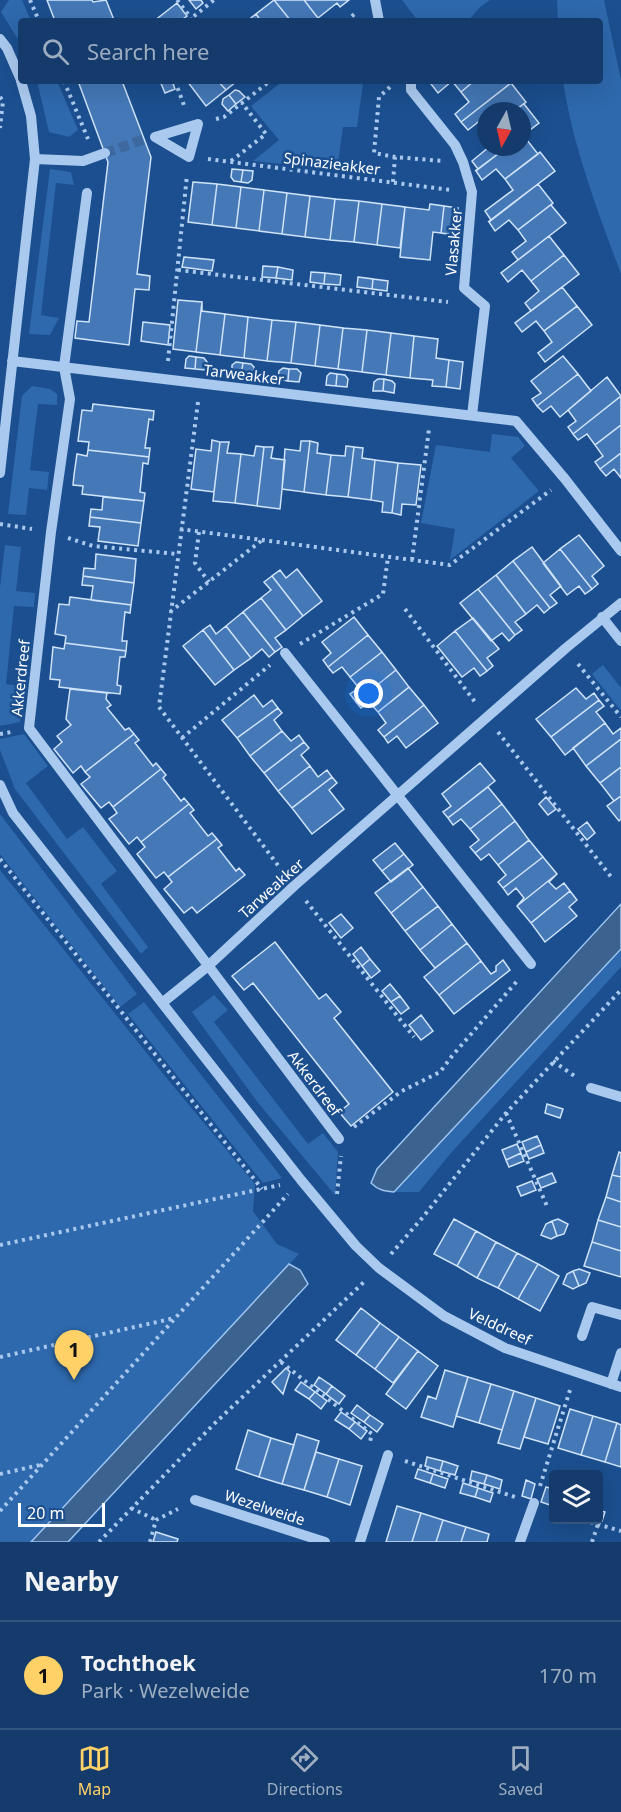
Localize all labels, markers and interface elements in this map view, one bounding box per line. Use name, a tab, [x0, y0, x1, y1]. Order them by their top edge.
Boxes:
search box	[18, 18, 603, 84]
icon: search	[39, 35, 72, 68]
text: Search here	[87, 36, 209, 66]
north arrow	[477, 102, 531, 156]
street label: Spinazieakker	[282, 147, 382, 179]
street label: Vlasakker	[440, 207, 466, 277]
street label: Tarweakker	[203, 359, 285, 389]
street label: Akkerdreef	[6, 638, 34, 717]
your location	[354, 679, 383, 708]
street label: Tarweakker	[234, 853, 308, 923]
street label: Akkerdreef	[284, 1046, 347, 1120]
street label: Velddreef	[465, 1303, 536, 1350]
pin: 1	[54, 1330, 94, 1380]
map controls	[549, 1470, 603, 1524]
button: layers	[549, 1470, 603, 1524]
street label: Wezelweide	[222, 1485, 308, 1529]
scale bar	[18, 1500, 105, 1528]
text: 20 m	[27, 1502, 64, 1524]
text: Nearby	[24, 1563, 119, 1599]
text: Tochthoek	[81, 1647, 196, 1677]
text: 1	[38, 1662, 49, 1689]
text: 170 m	[539, 1662, 597, 1689]
text: Park · Wezelweide	[81, 1677, 250, 1704]
tab: Map	[78, 1742, 111, 1800]
tab: Directions	[267, 1742, 343, 1800]
tab: Saved	[498, 1742, 543, 1800]

